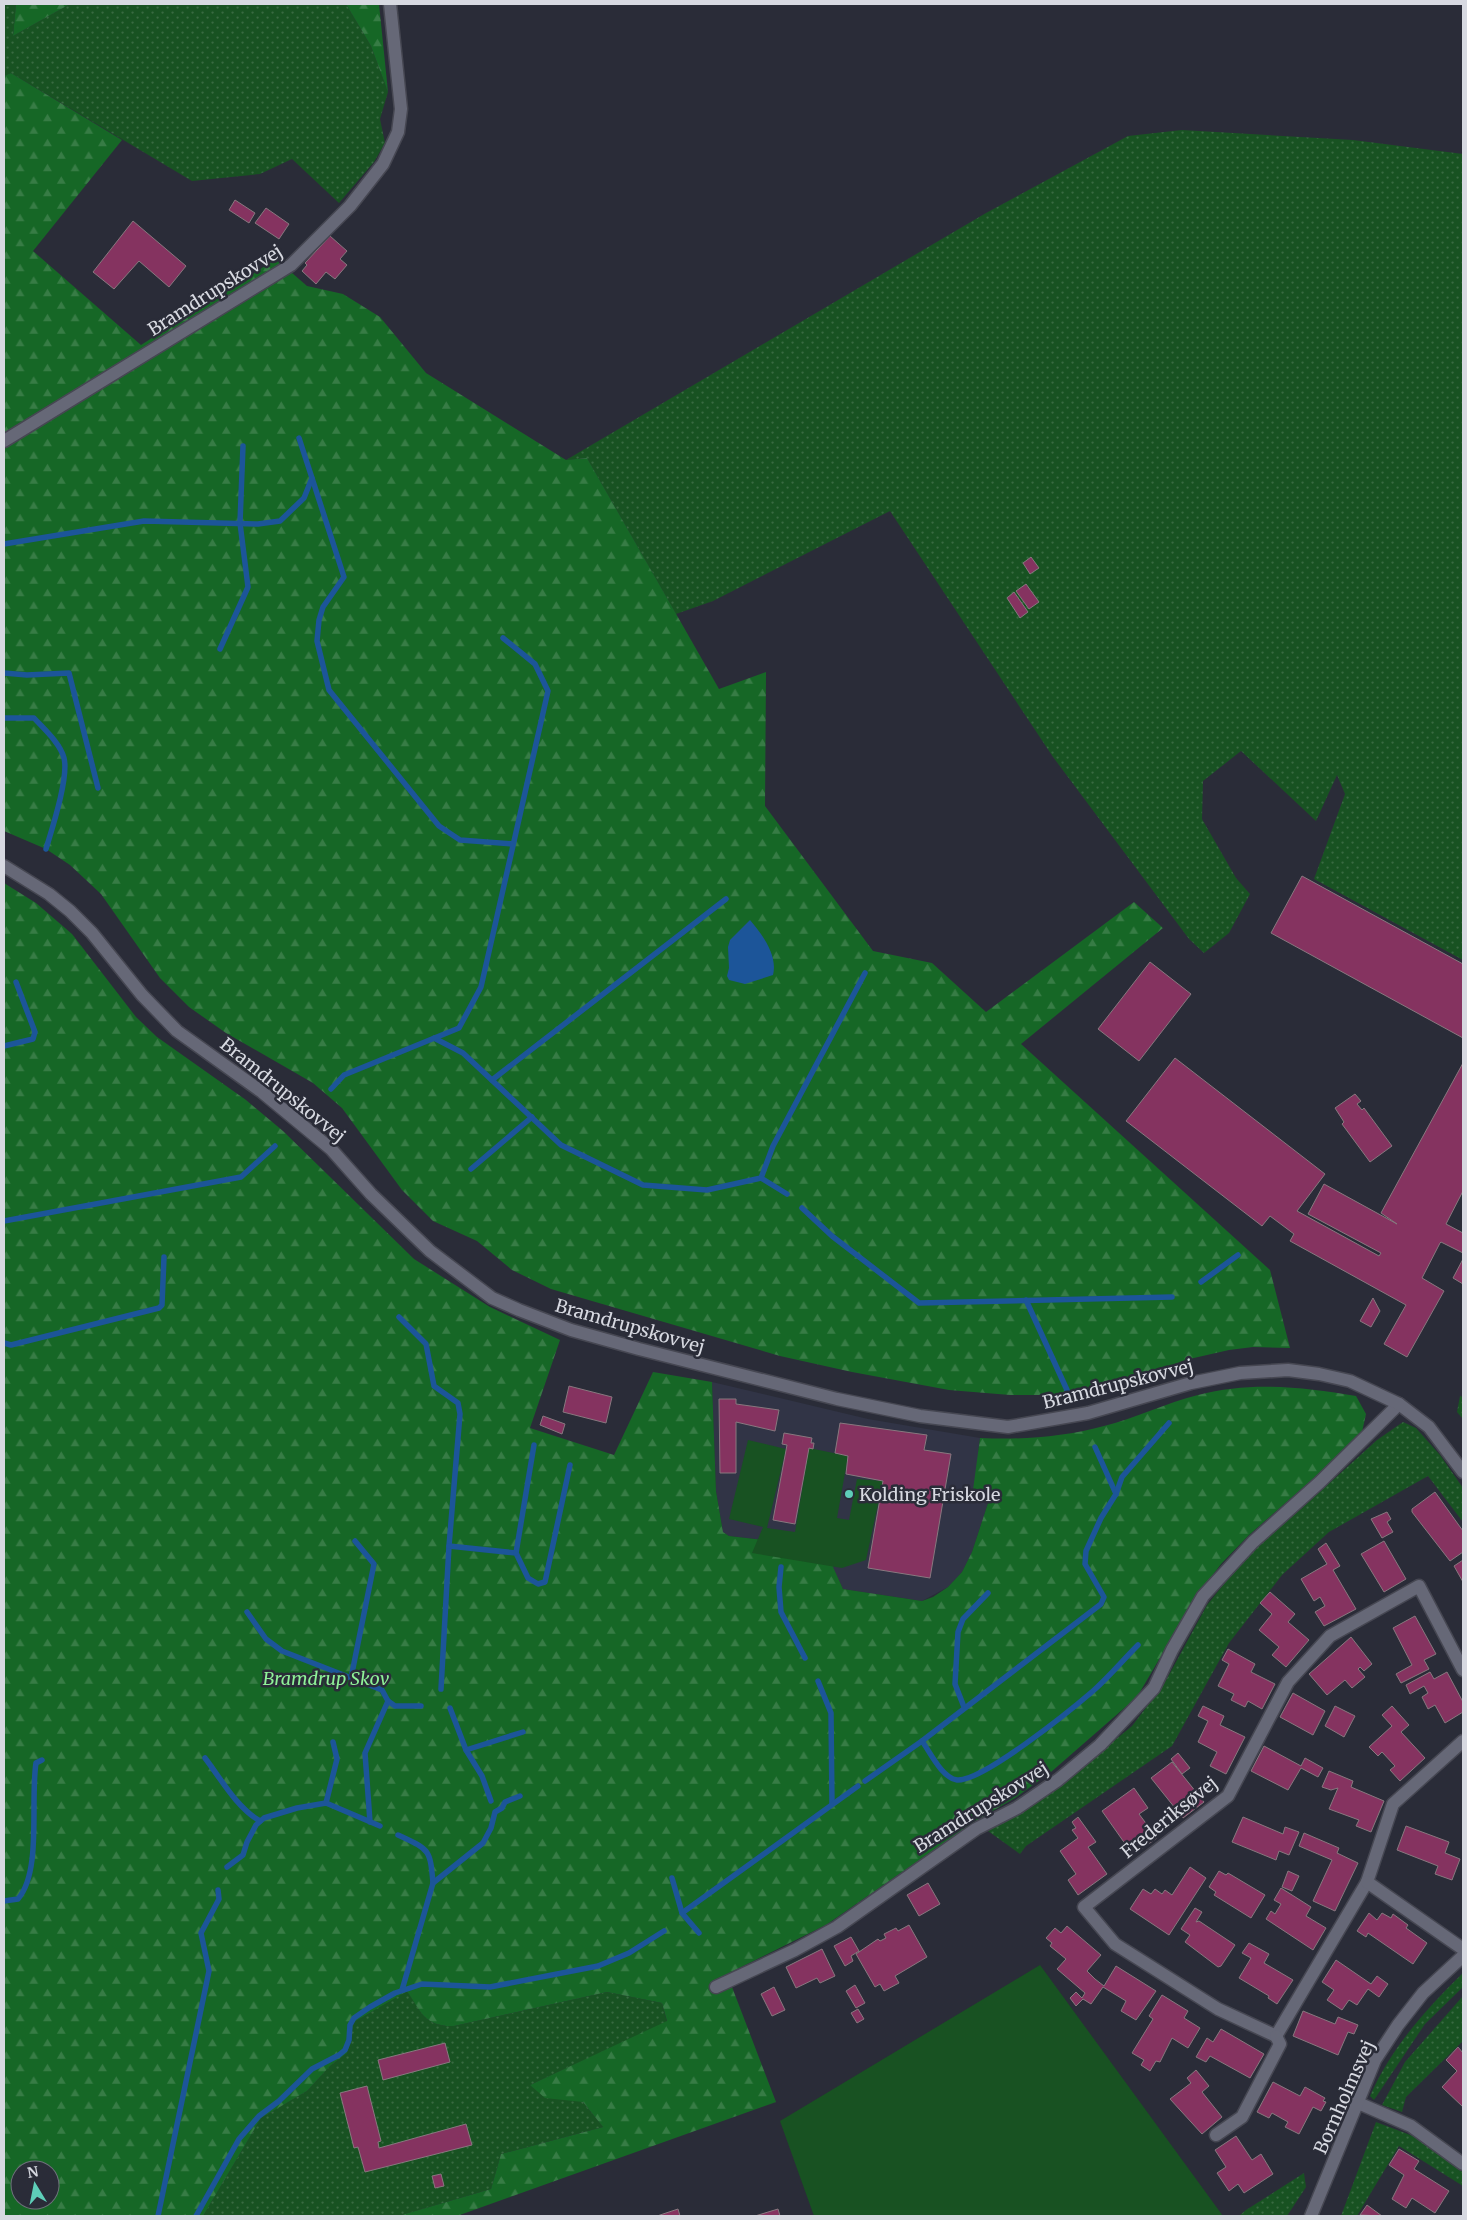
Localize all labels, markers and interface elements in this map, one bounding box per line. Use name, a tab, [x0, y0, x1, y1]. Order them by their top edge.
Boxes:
street label: Bramdrupskovvej	[143, 239, 287, 341]
street label: Bramdrupskovvej	[216, 1032, 350, 1148]
street label: Bramdrupskovvej	[553, 1294, 707, 1358]
street label: Bramdrupskovvej	[1040, 1354, 1196, 1414]
place label: Kolding Friskole	[859, 1483, 1000, 1506]
marker: Kolding Friskole	[843, 1488, 855, 1500]
park label: Bramdrup Skov	[263, 1667, 390, 1690]
street label: Bramdrupskovvej	[909, 1756, 1053, 1858]
street label: Frederiksøvej	[1116, 1771, 1222, 1863]
street label: Bornholmsvej	[1309, 2036, 1379, 2158]
north arrow	[10, 2160, 60, 2210]
text: N	[26, 2162, 40, 2182]

